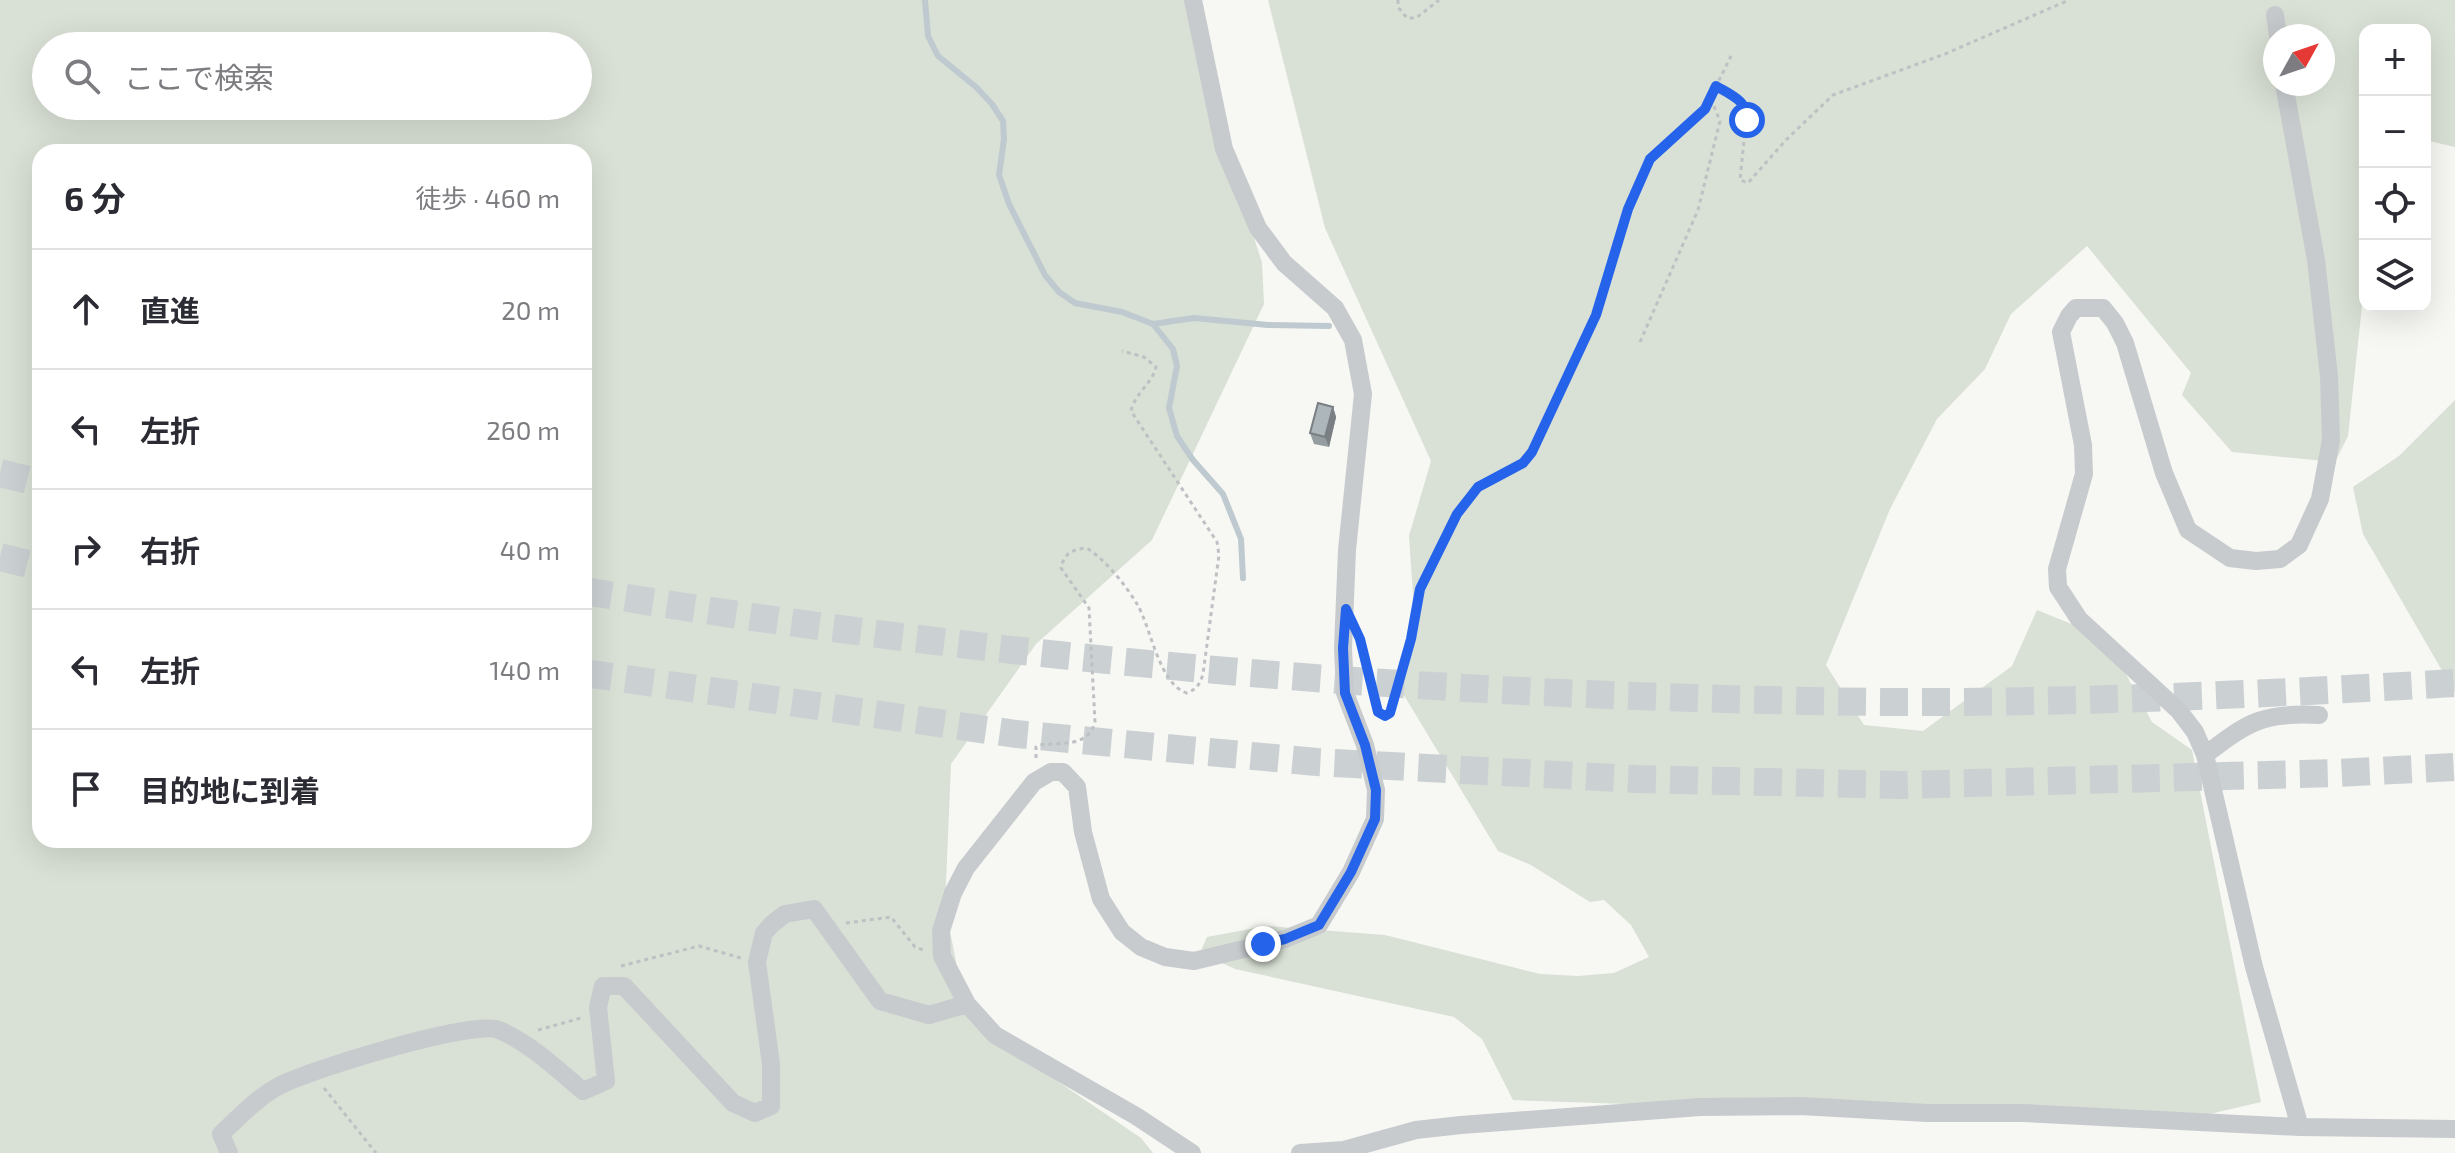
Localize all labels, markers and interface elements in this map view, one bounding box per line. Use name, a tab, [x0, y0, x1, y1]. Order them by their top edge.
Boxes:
north arrow	[2263, 24, 2335, 96]
map controls	[2359, 24, 2431, 312]
button: +	[2359, 24, 2431, 96]
search box	[32, 32, 592, 120]
icon: search	[60, 54, 104, 98]
text: ここで検索	[124, 59, 274, 95]
button: −	[2359, 96, 2431, 168]
route start	[1729, 102, 1765, 138]
button: locate	[2359, 168, 2431, 240]
text: 6 分	[64, 177, 125, 218]
text: 徒歩 · 460 m	[415, 182, 560, 213]
button: layers	[2359, 240, 2431, 312]
icon: ahead	[64, 287, 108, 331]
text: 直進	[140, 292, 200, 328]
text: 20 m	[501, 294, 560, 325]
icon: left	[64, 407, 108, 451]
text: 左折	[140, 412, 200, 448]
text: 260 m	[486, 414, 560, 445]
icon: right	[64, 527, 108, 571]
text: 右折	[140, 532, 200, 568]
text: 40 m	[500, 534, 560, 565]
icon: left	[64, 647, 108, 691]
text: 左折	[140, 652, 200, 688]
text: 140 m	[489, 654, 560, 685]
icon: arrive	[64, 767, 108, 811]
text: 目的地に到着	[140, 772, 320, 808]
route end	[1245, 926, 1281, 962]

